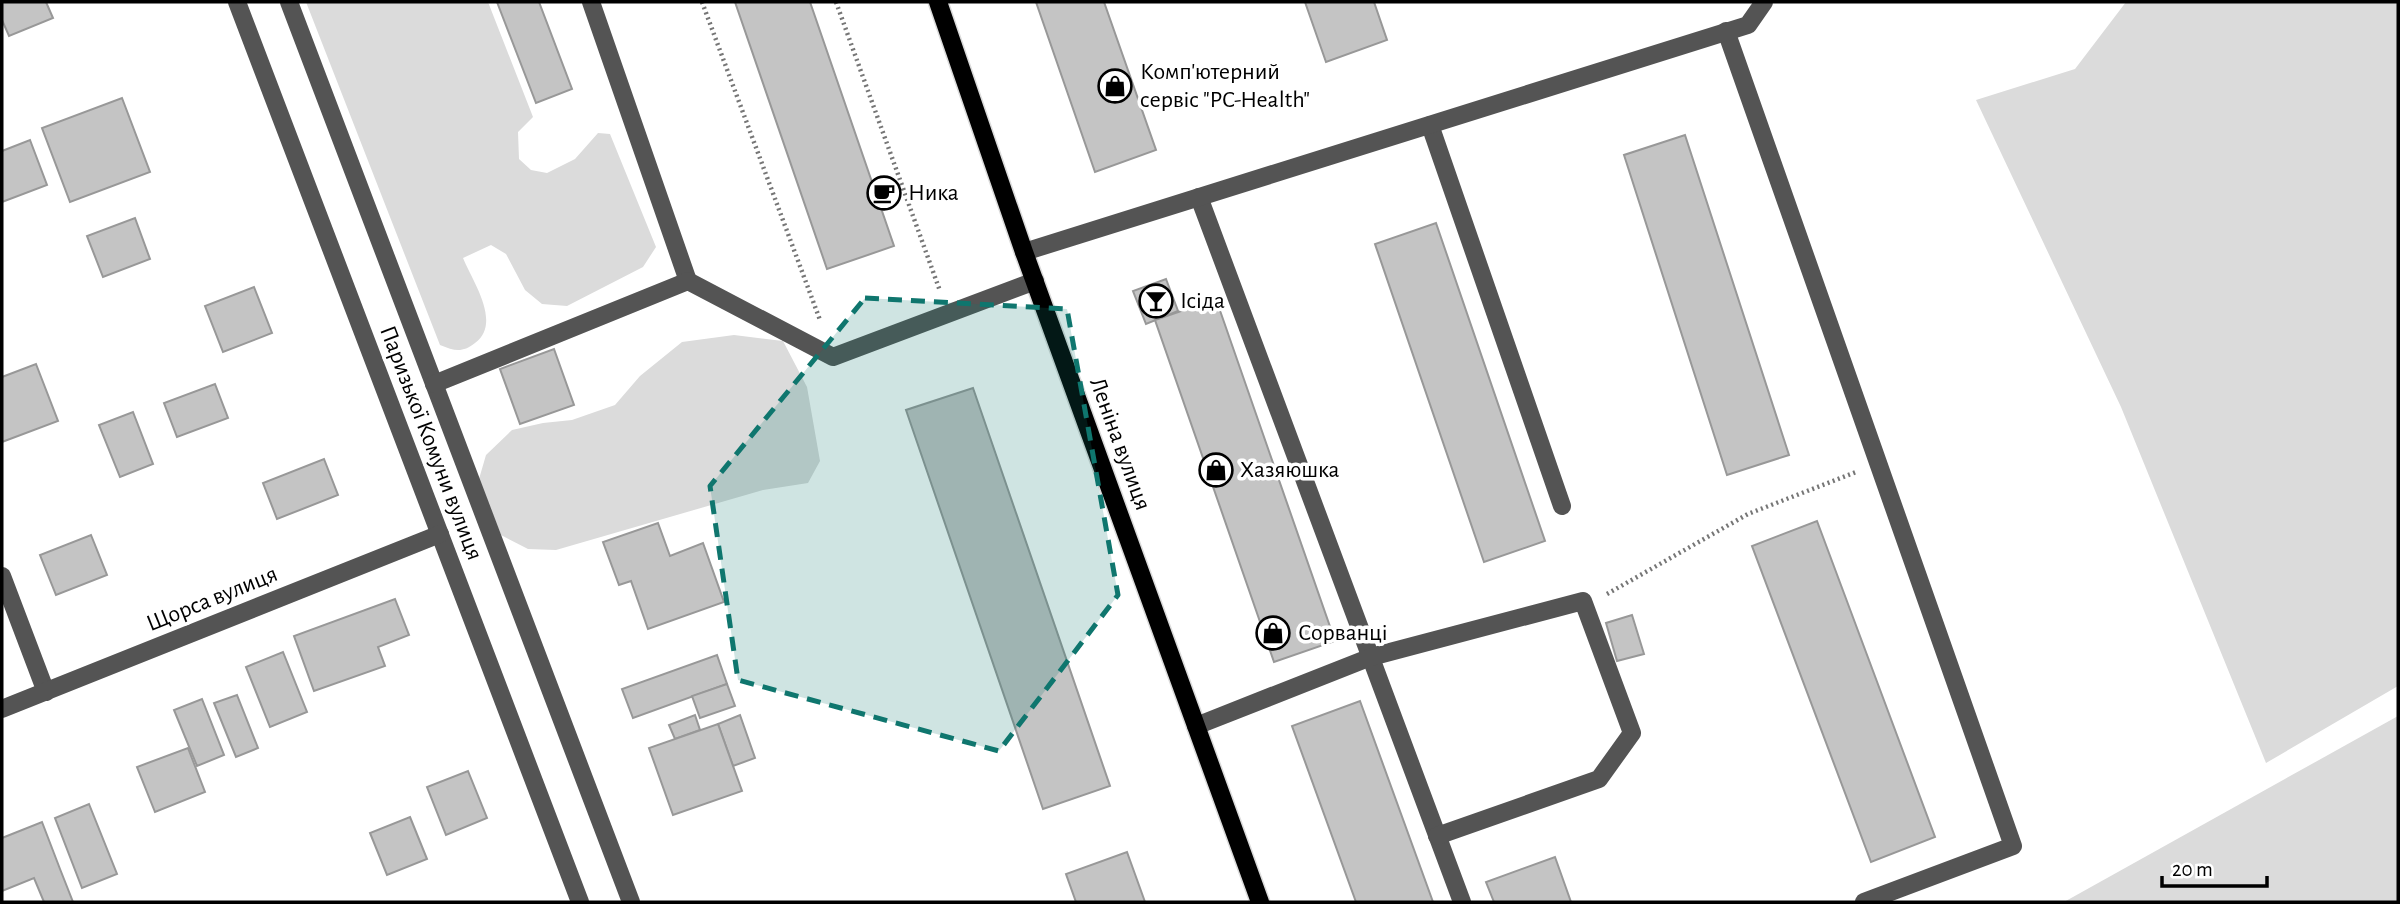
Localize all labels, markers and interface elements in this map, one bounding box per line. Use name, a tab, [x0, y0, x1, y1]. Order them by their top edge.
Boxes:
place label: Комп'ютерний сервіс "PC-Health"	[1140, 60, 1310, 112]
shop icon: Комп'ютерний сервіс "PC-Health"	[1096, 67, 1134, 105]
cafe icon: Ника	[865, 174, 903, 212]
place label: Ника	[908, 181, 959, 205]
bar icon: Ісіда	[1137, 282, 1175, 320]
place label: Ісіда	[1180, 289, 1225, 313]
street label: Паризької Комуни вулиця	[375, 322, 487, 564]
street label: Леніна вулиця	[1085, 375, 1155, 513]
shop icon: Хазяюшка	[1197, 451, 1235, 489]
place label: Хазяюшка	[1240, 458, 1339, 482]
street label: Щорса вулиця	[143, 562, 281, 636]
shop icon: Сорванці	[1254, 614, 1292, 652]
place label: Сорванці	[1298, 621, 1388, 645]
scale bar	[2162, 844, 2267, 888]
text: 20 m	[2172, 859, 2213, 880]

